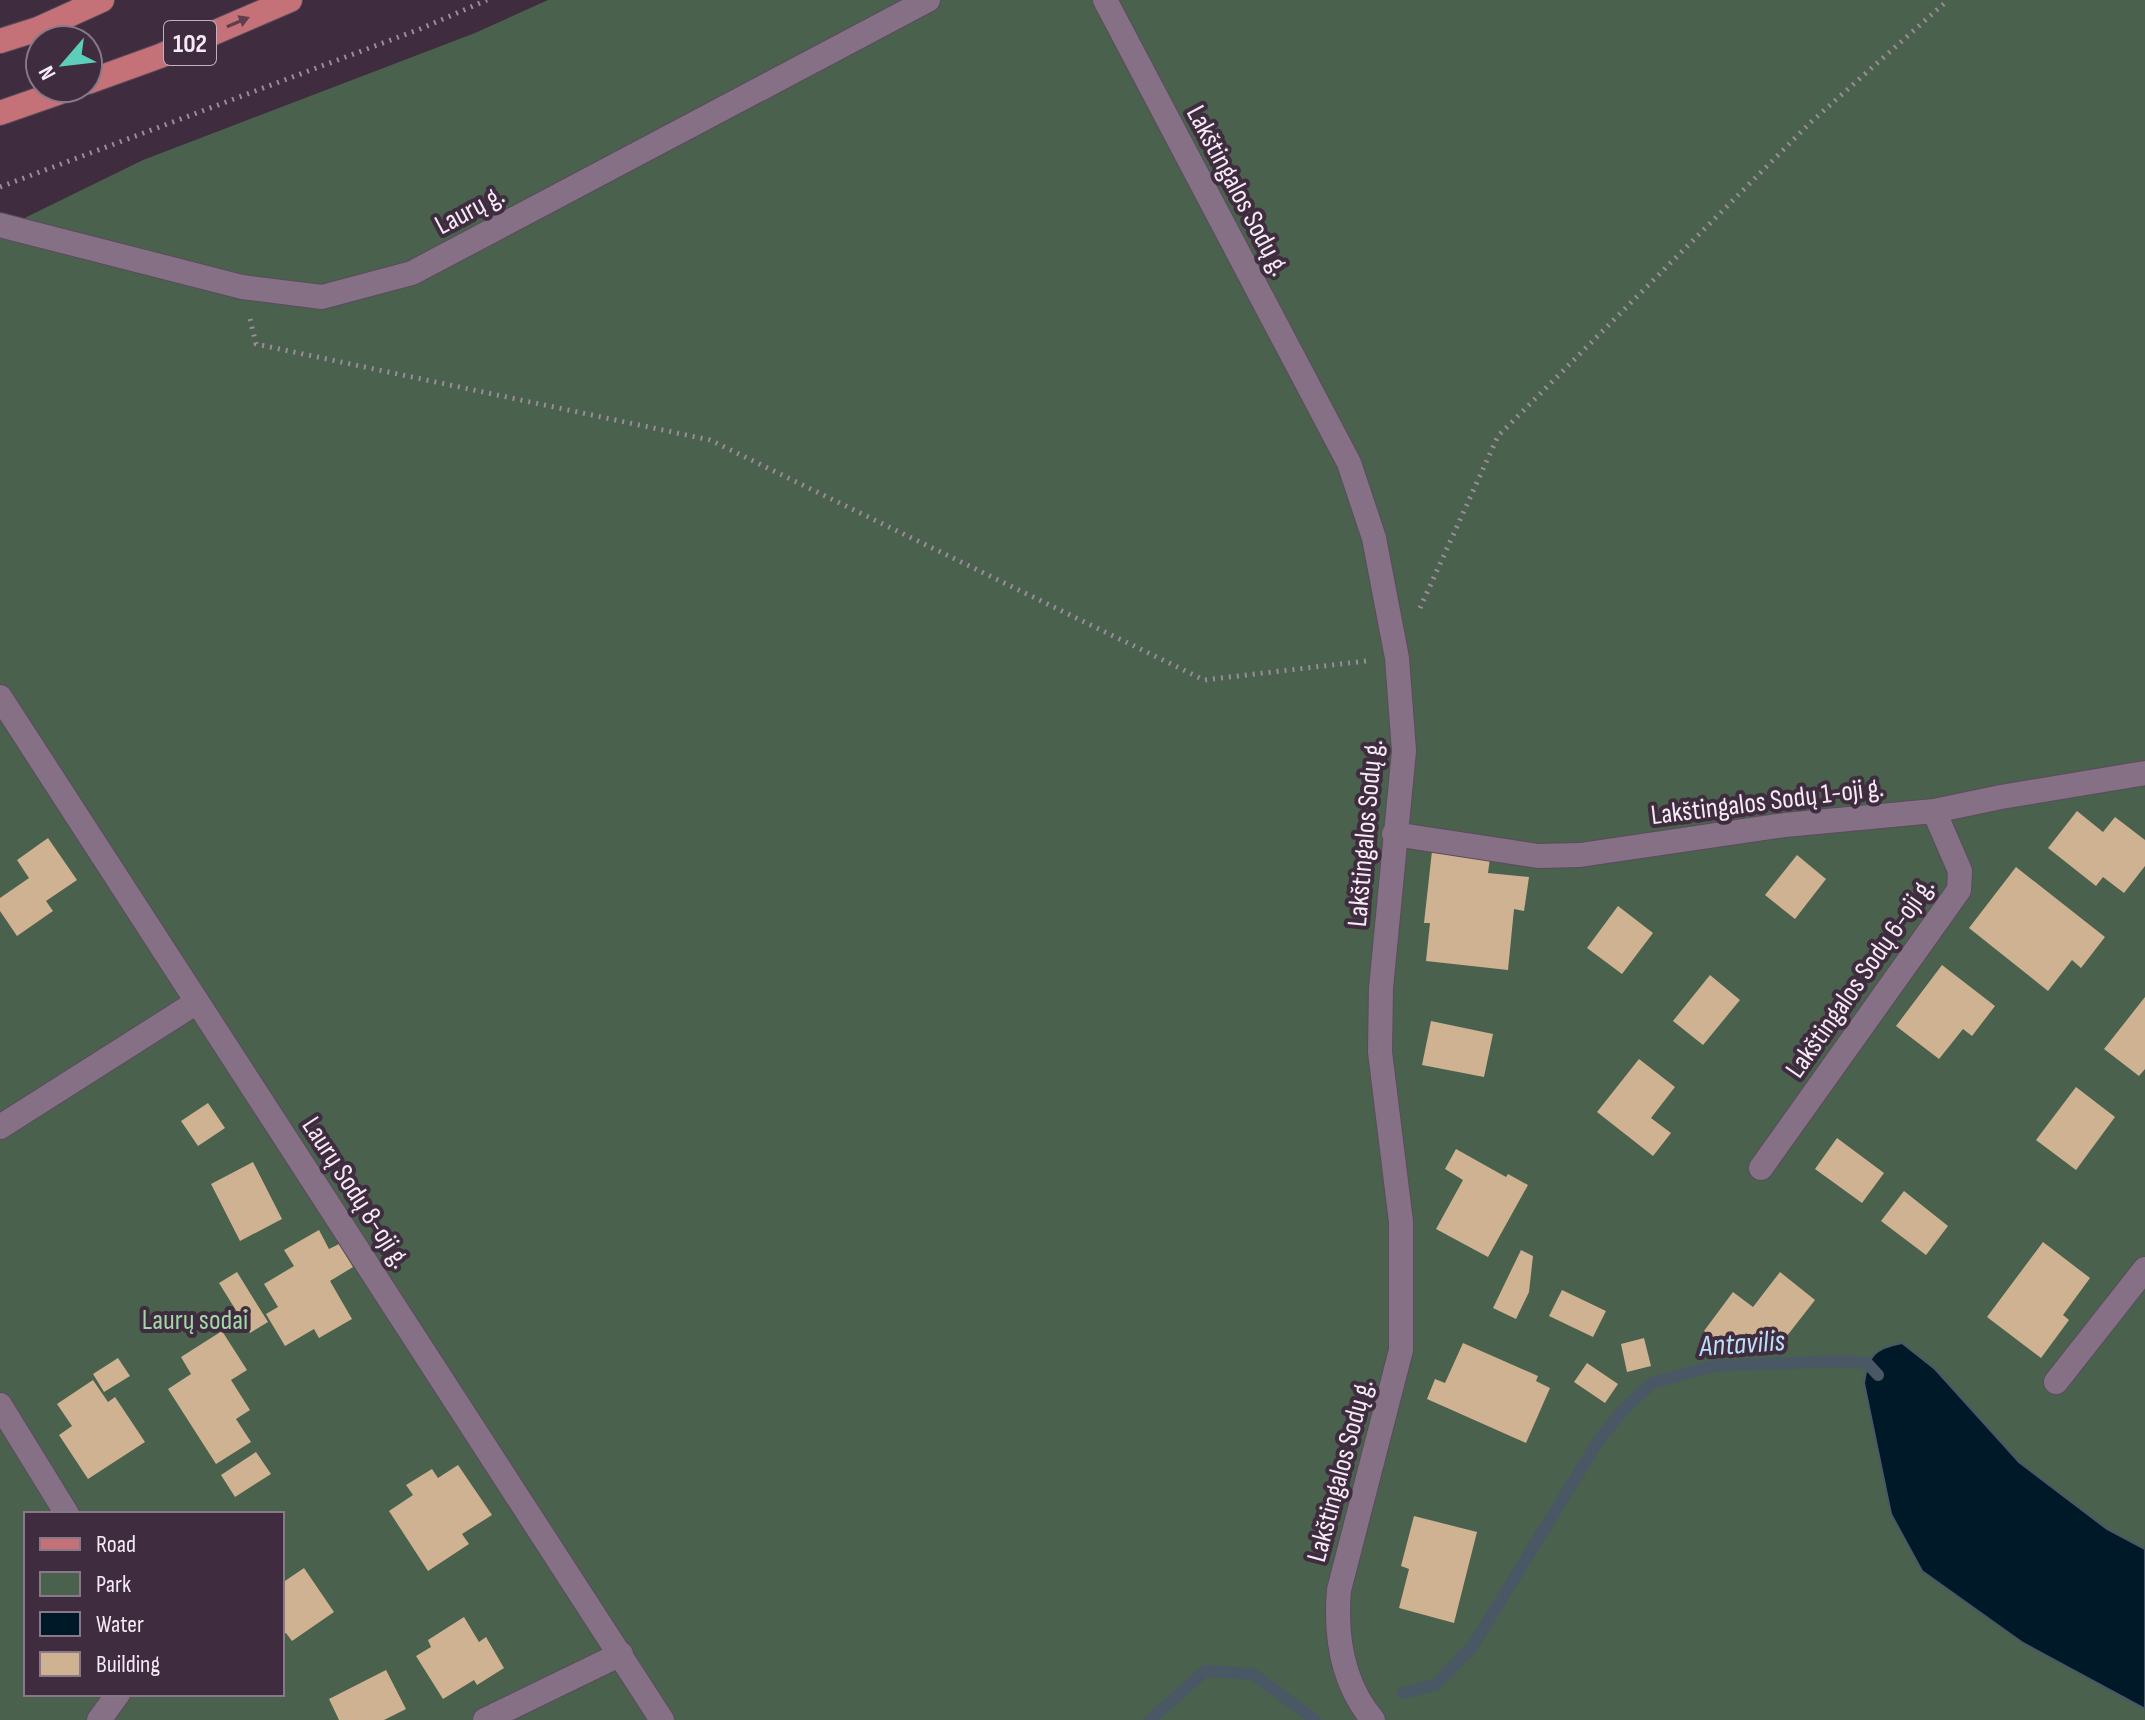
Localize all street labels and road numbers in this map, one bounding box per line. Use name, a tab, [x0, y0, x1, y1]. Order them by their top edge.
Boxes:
road number: 102	[164, 21, 216, 65]
street label: Lakštingalos Sodų g.	[1179, 100, 1296, 281]
street label: Laurų g.	[430, 179, 510, 242]
street label: Lakštingalos Sodų g.	[1341, 738, 1390, 928]
street label: Lakštingalos Sodų 1-oji g.	[1649, 771, 1886, 832]
street label: Lakštingalos Sodų 6-oji g.	[1779, 871, 1942, 1084]
street label: Laurų Sodų 8-oji g.	[295, 1111, 417, 1275]
street label: Lakštingalos Sodų g.	[1300, 1375, 1381, 1565]

